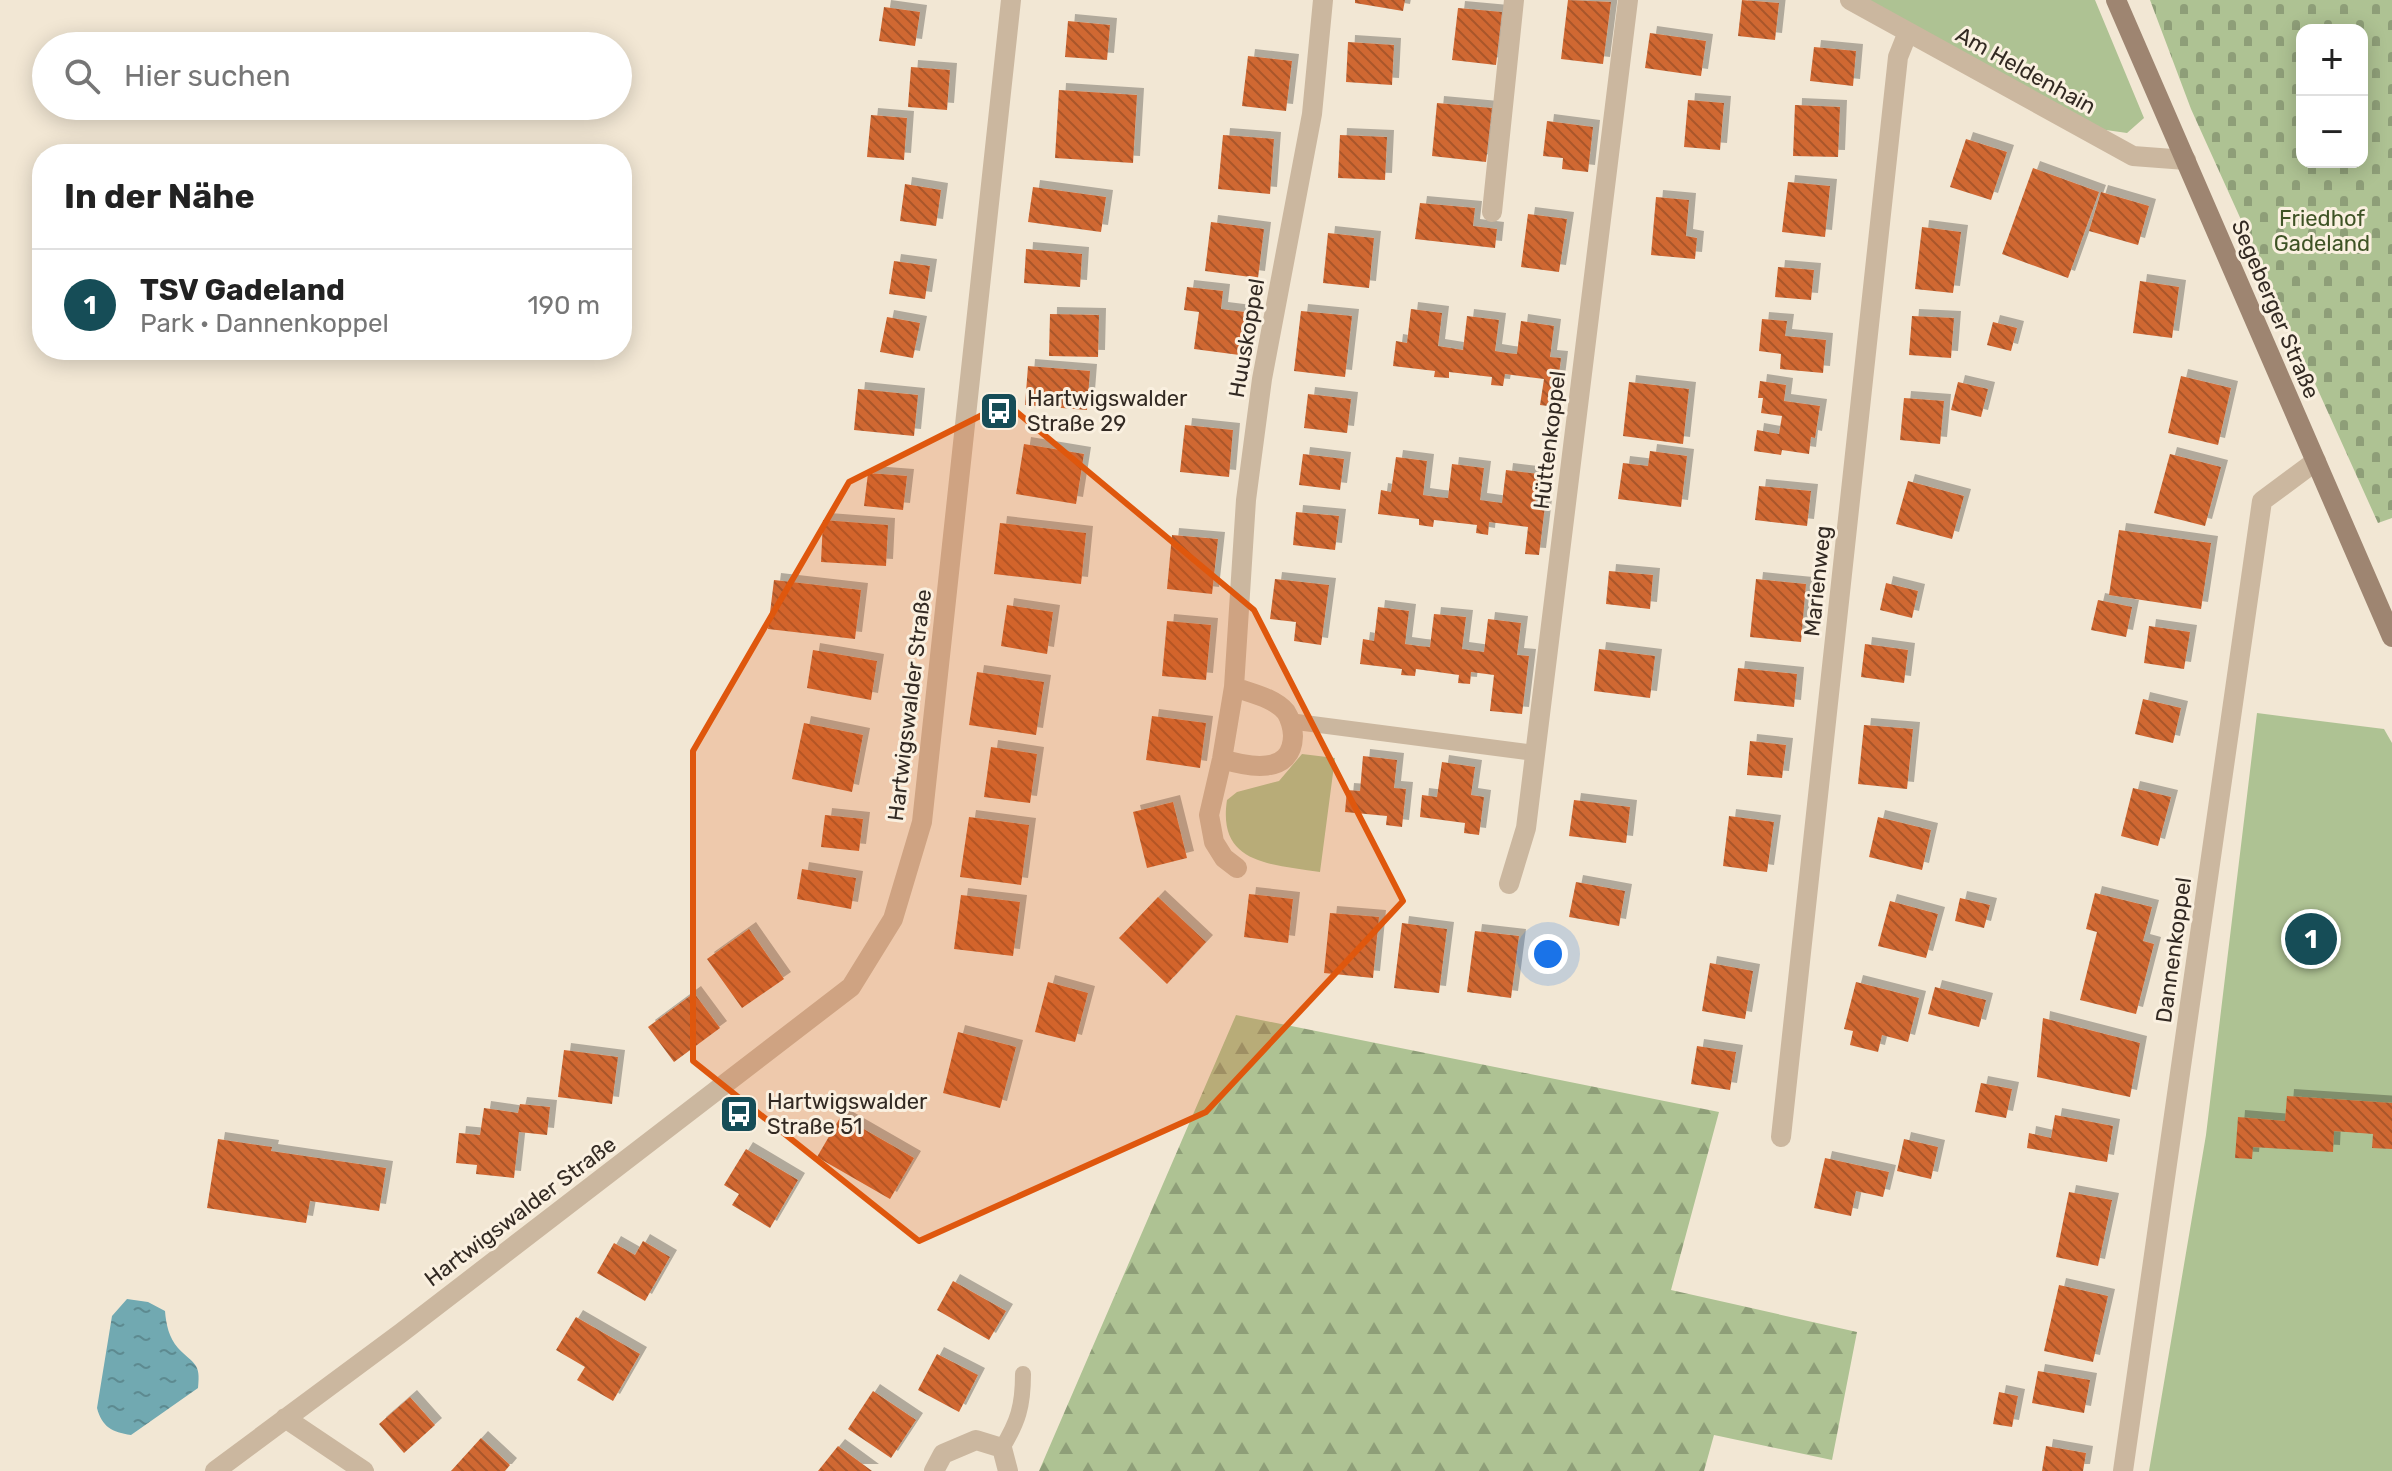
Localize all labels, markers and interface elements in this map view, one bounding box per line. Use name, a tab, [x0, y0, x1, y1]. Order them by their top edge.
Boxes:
street label: Am Heldenhain	[1951, 21, 2101, 120]
map controls	[2296, 24, 2368, 168]
button: +	[2296, 24, 2368, 96]
search box	[32, 32, 632, 120]
icon: search	[60, 54, 104, 98]
text: Hier suchen	[124, 58, 291, 94]
button: −	[2296, 96, 2368, 168]
text: In der Nähe	[64, 176, 255, 217]
park label: Friedhof Gadeland	[2274, 205, 2370, 257]
street label: Segeberger Straße	[2226, 216, 2325, 403]
text: TSV Gadeland	[140, 272, 345, 308]
street label: Huuskoppel	[1223, 276, 1270, 400]
text: 1	[84, 290, 96, 321]
text: 190 m	[527, 290, 600, 321]
text: Park · Dannenkoppel	[140, 308, 389, 339]
street label: Hüttenkoppel	[1528, 369, 1571, 511]
place label: Hartwigswalder Straße 29	[1027, 385, 1188, 437]
bus stop icon: Hartwigswalder Straße 29	[978, 390, 1020, 432]
street label: Marienweg	[1798, 524, 1837, 638]
street label: Hartwigswalder Straße	[882, 588, 937, 822]
street label: Dannenkoppel	[2150, 875, 2197, 1025]
pin: 1	[2285, 909, 2337, 969]
your location	[1528, 934, 1568, 974]
place label: Hartwigswalder Straße 51	[767, 1088, 928, 1140]
bus stop icon: Hartwigswalder Straße 51	[718, 1093, 760, 1135]
street label: Hartwigswalder Straße	[419, 1130, 622, 1292]

